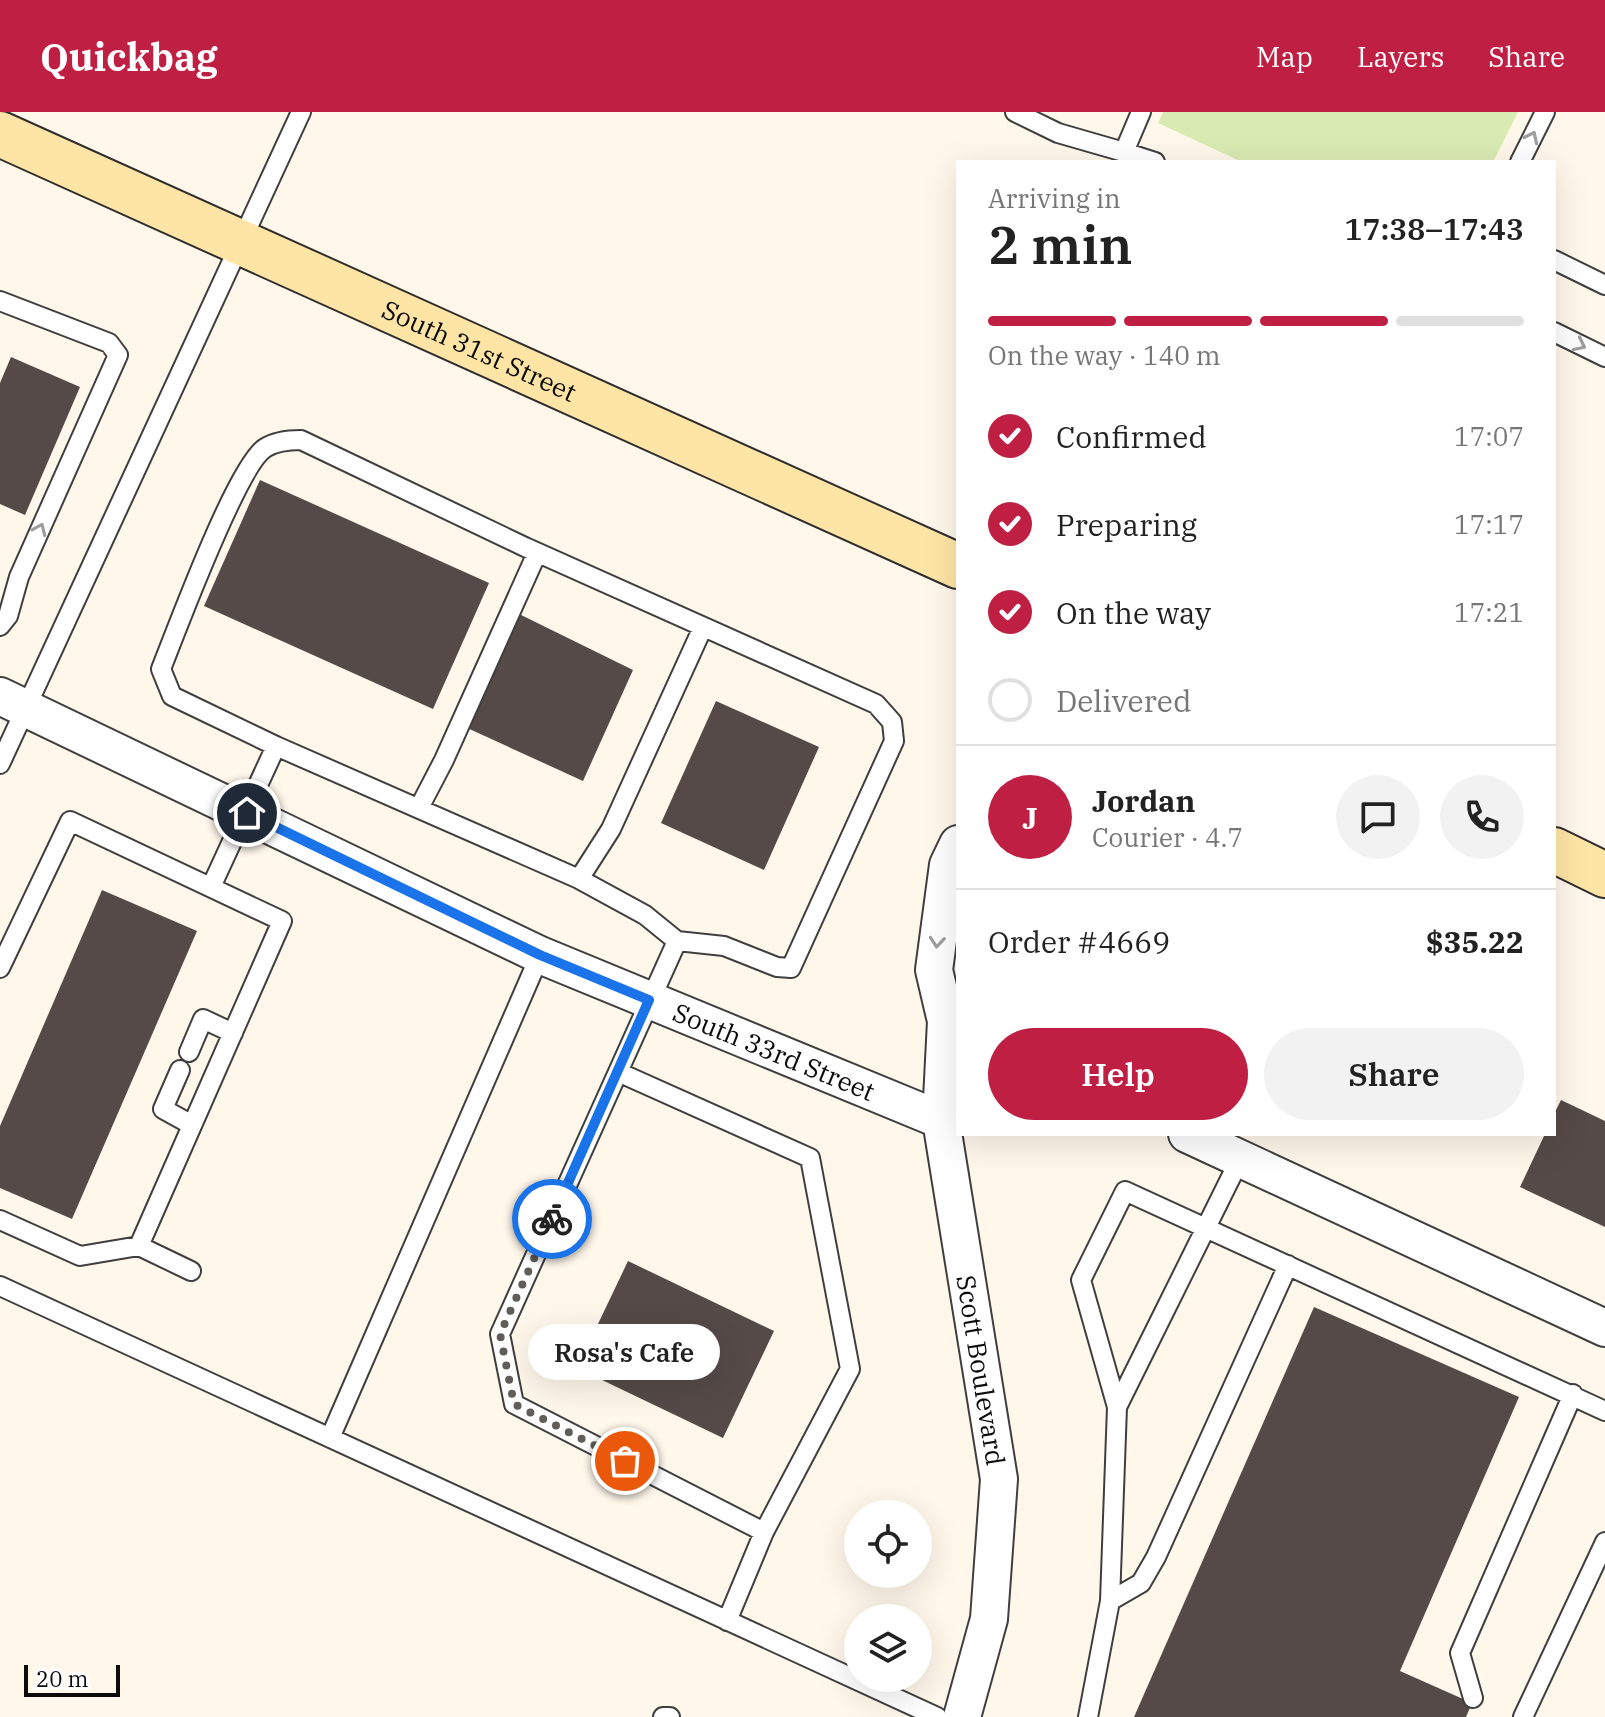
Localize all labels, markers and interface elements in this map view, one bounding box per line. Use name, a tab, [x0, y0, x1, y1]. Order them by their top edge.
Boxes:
text: Quickbag	[40, 32, 218, 81]
text: Map	[1256, 38, 1313, 75]
text: Layers	[1357, 38, 1444, 75]
text: Share	[1488, 38, 1565, 75]
one-way arrow	[1523, 131, 1539, 145]
text: Arriving in	[988, 181, 1121, 215]
text: 17:38–17:43	[1344, 209, 1524, 248]
text: 2 min	[988, 211, 1133, 278]
street label: South 31st Street	[377, 292, 582, 409]
one-way arrow	[1571, 335, 1586, 351]
text: On the way · 140 m	[988, 338, 1221, 372]
icon: check	[988, 414, 1032, 458]
text: Confirmed	[1056, 417, 1207, 456]
text: 17:07	[1454, 419, 1524, 453]
icon: check	[988, 502, 1032, 546]
text: Preparing	[1056, 505, 1197, 544]
text: 17:17	[1454, 507, 1524, 541]
one-way arrow	[30, 523, 46, 537]
icon: check	[988, 590, 1032, 634]
text: On the way	[1056, 593, 1211, 632]
text: 17:21	[1454, 595, 1524, 629]
text: Delivered	[1056, 681, 1191, 720]
button: chat	[1336, 775, 1420, 859]
button: phone	[1440, 775, 1524, 859]
pin	[213, 779, 281, 847]
text: Jordan	[1092, 781, 1195, 820]
icon: home	[225, 791, 269, 835]
text: J	[1022, 798, 1038, 837]
text: Courier · 4.7	[1092, 820, 1243, 854]
text: Order #4669	[988, 922, 1170, 961]
text: $35.22	[1426, 922, 1524, 961]
one-way arrow	[929, 936, 946, 949]
street label: South 33rd Street	[668, 995, 880, 1108]
button: Help	[988, 1028, 1248, 1120]
button: Share	[1264, 1028, 1524, 1120]
courier	[512, 1179, 592, 1259]
icon: bike	[530, 1197, 574, 1241]
street label: Scott Boulevard	[949, 1272, 1014, 1468]
callout: Rosa's Cafe	[529, 1325, 721, 1381]
text: Rosa's Cafe	[554, 1335, 694, 1369]
pin	[591, 1427, 659, 1495]
icon: bag	[603, 1439, 647, 1483]
map controls	[844, 1500, 932, 1692]
button: locate	[844, 1500, 932, 1588]
button: layers	[844, 1604, 932, 1692]
scale bar	[24, 1661, 120, 1697]
text: 20 m	[36, 1664, 88, 1693]

